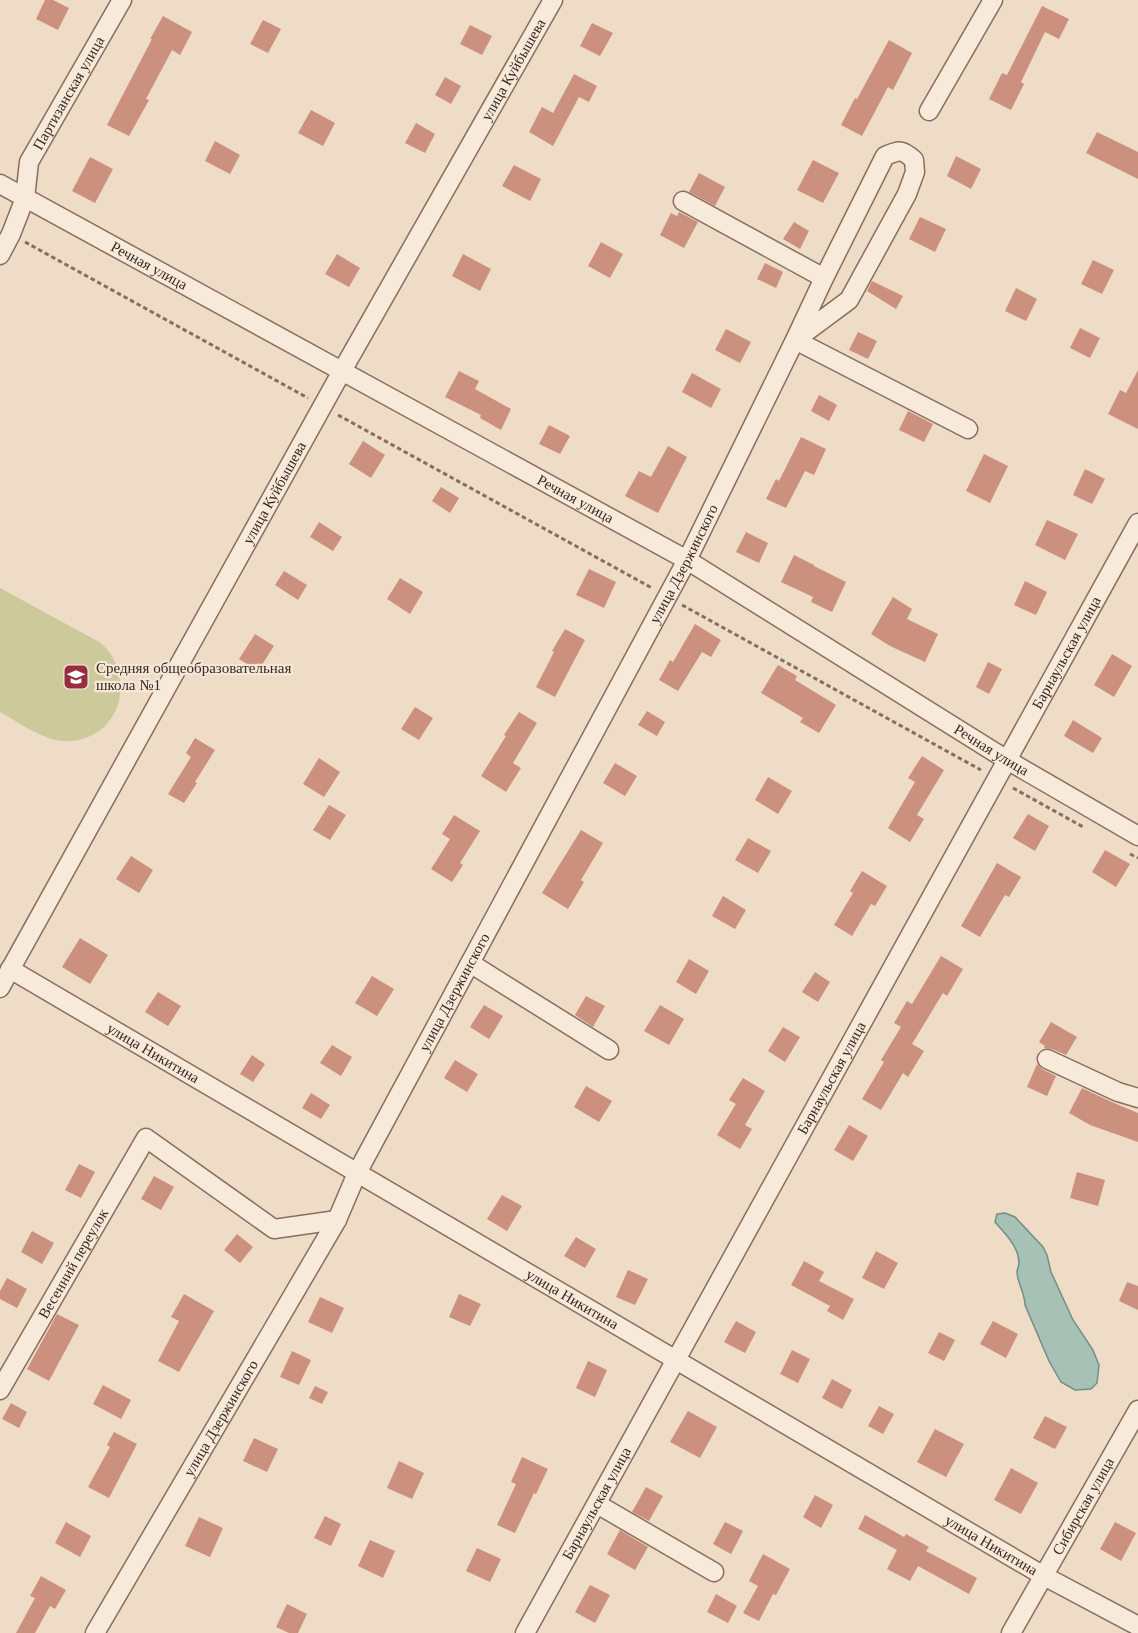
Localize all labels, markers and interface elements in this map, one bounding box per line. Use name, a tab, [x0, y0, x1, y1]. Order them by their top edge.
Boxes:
street label: улица Куйбышева	[478, 16, 549, 124]
street label: Партизанская улица	[30, 33, 108, 153]
street label: Речная улица	[108, 238, 190, 293]
street label: улица Куйбышева	[240, 439, 309, 547]
street label: Речная улица	[535, 472, 617, 526]
street label: улица Дзержинского	[646, 502, 721, 626]
street label: Барнаульская улица	[1029, 593, 1104, 712]
place label: Средняя общеобразовательная школа №1	[96, 660, 292, 693]
school or university icon: Средняя общеобразовательная школа №1	[61, 662, 91, 692]
street label: Речная улица	[951, 721, 1032, 779]
street label: улица Дзержинского	[416, 930, 493, 1054]
street label: Барнаульская улица	[794, 1019, 869, 1137]
street label: улица Никитина	[104, 1020, 202, 1087]
street label: Весенний переулок	[35, 1205, 112, 1321]
street label: улица Никитина	[523, 1266, 622, 1333]
street label: улица Дзержинского	[181, 1357, 261, 1479]
street label: Барнаульская улица	[559, 1444, 634, 1562]
street label: Сибирская улица	[1049, 1454, 1117, 1558]
street label: улица Никитина	[942, 1512, 1041, 1579]

